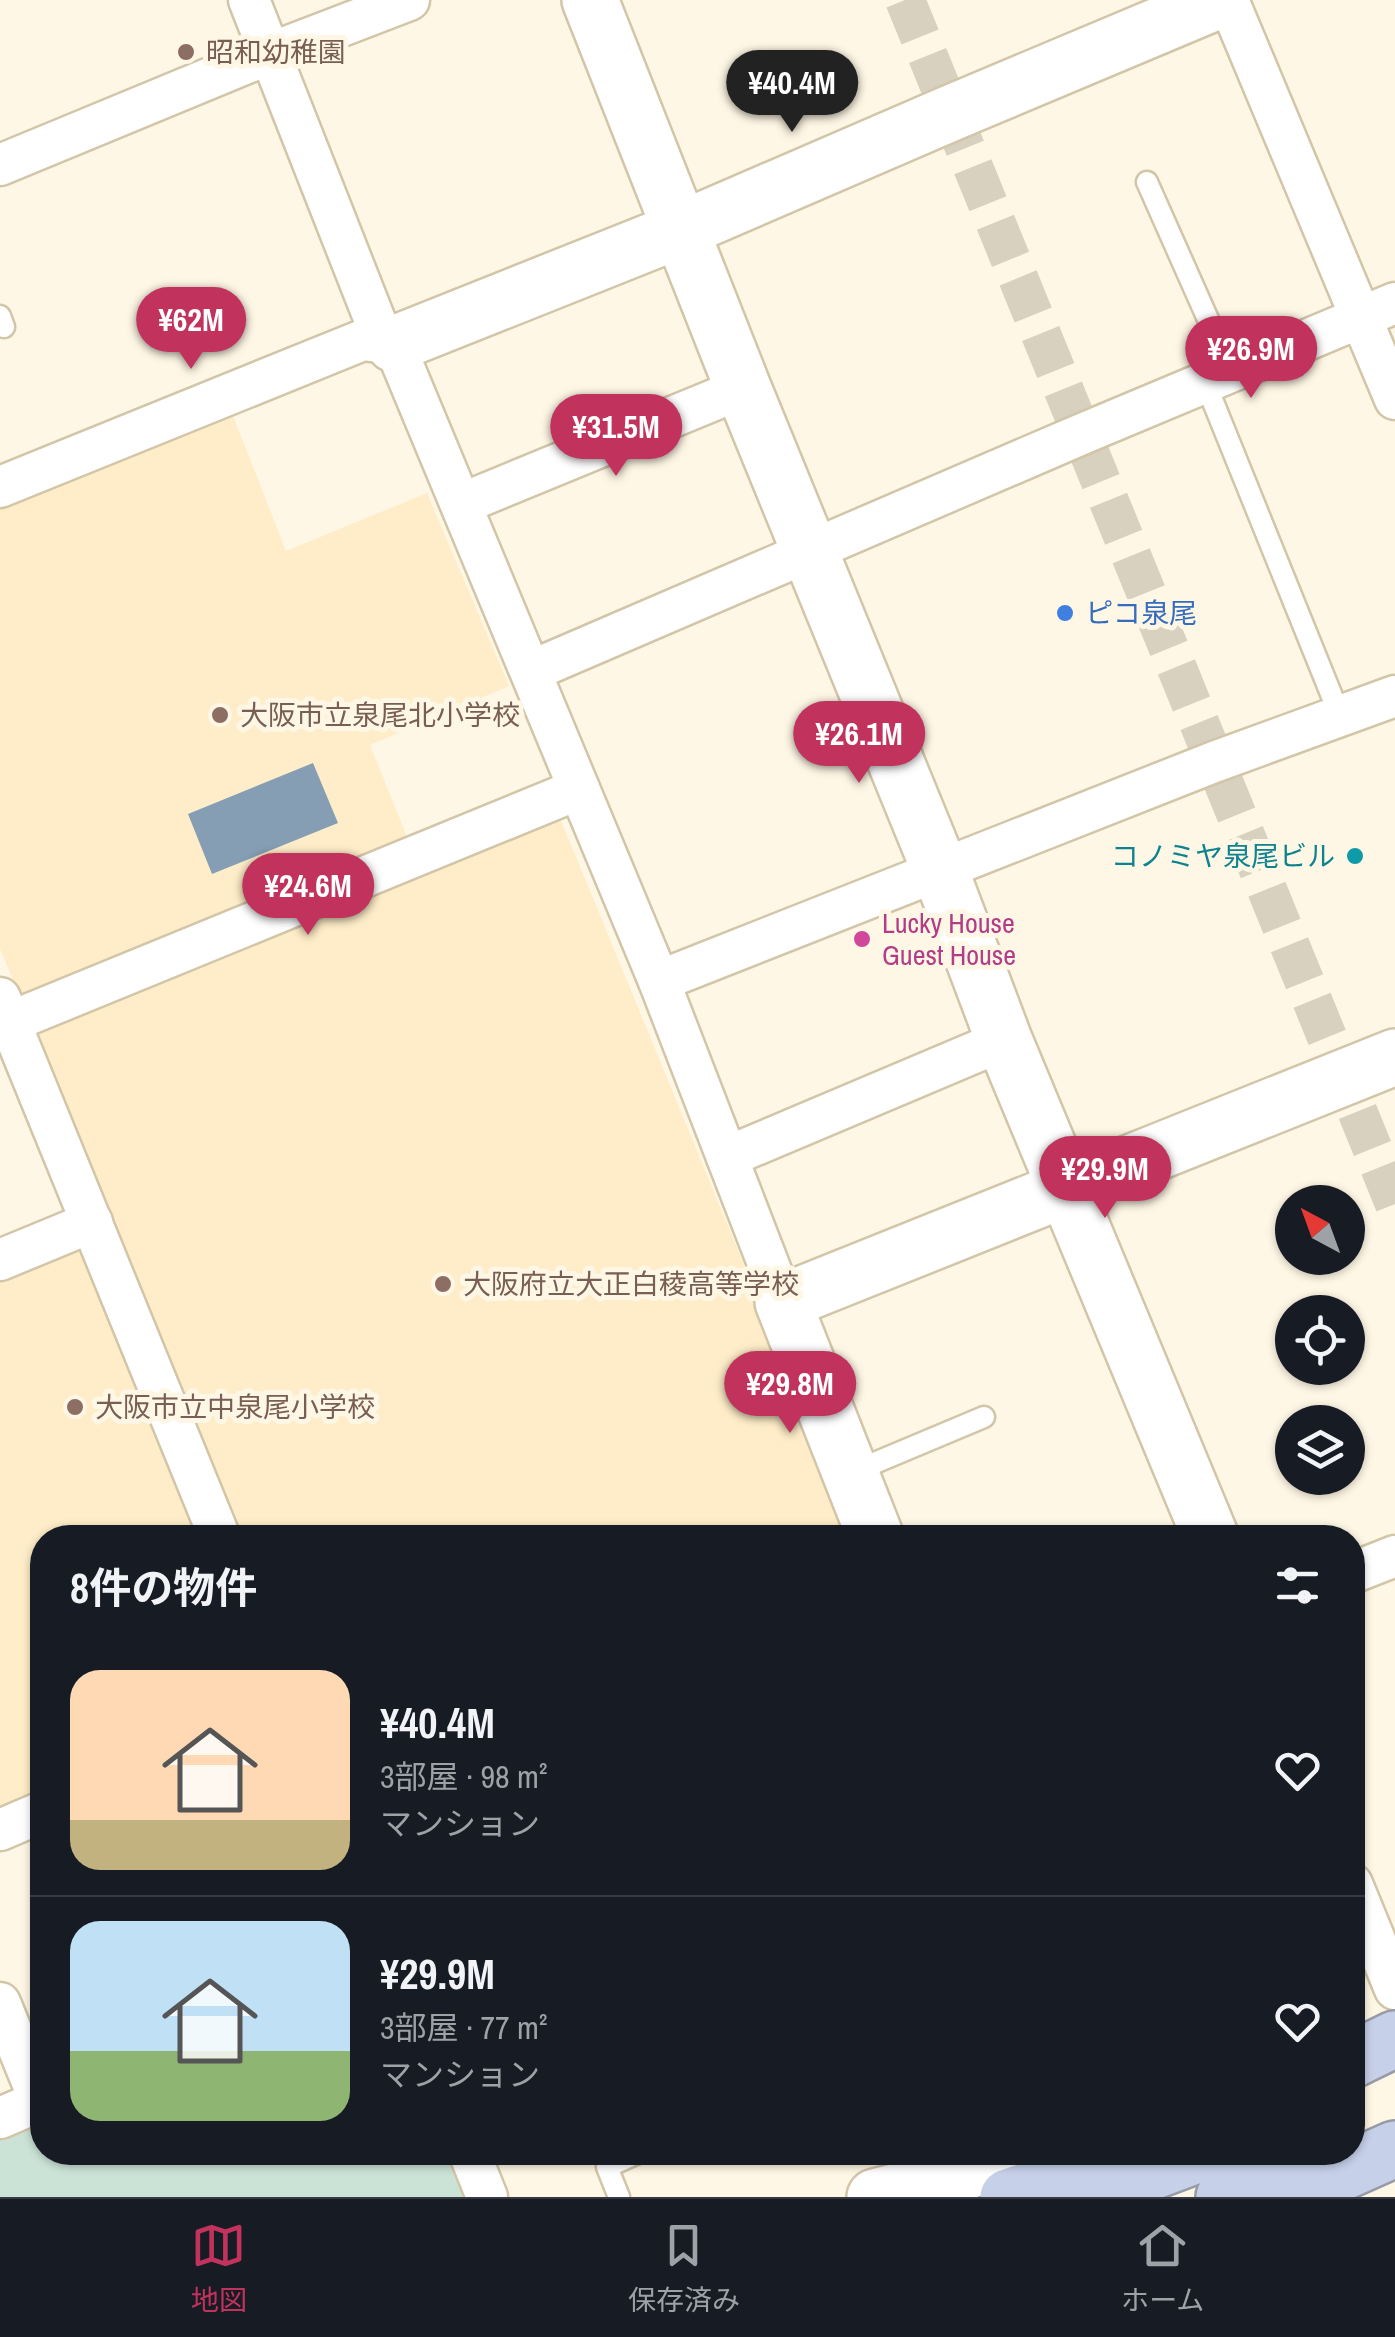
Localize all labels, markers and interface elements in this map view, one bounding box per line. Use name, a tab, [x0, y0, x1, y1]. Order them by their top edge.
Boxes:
place label: 昭和幼稚園	[206, 33, 346, 71]
marker: 昭和幼稚園	[175, 41, 197, 63]
pin: ¥40.4M	[711, 50, 873, 135]
text: ¥40.4M	[748, 61, 836, 104]
pin: ¥62M	[132, 287, 250, 372]
text: ¥62M	[158, 298, 224, 341]
pin: ¥26.9M	[1170, 316, 1332, 401]
text: ¥26.9M	[1207, 327, 1295, 370]
pin: ¥31.5M	[535, 394, 697, 479]
text: ¥31.5M	[572, 405, 660, 448]
place label: ピコ泉尾	[1085, 594, 1197, 632]
marker: ピコ泉尾	[1054, 602, 1076, 624]
place label: 大阪市立泉尾北小学校	[240, 696, 520, 734]
pin: ¥26.1M	[778, 701, 940, 786]
marker: 大阪市立泉尾北小学校	[209, 704, 231, 726]
text: ¥26.1M	[815, 712, 903, 755]
place label: コノミヤ泉尾ビル	[1111, 837, 1335, 875]
marker: コノミヤ泉尾ビル	[1344, 845, 1366, 867]
pin: ¥24.6M	[227, 853, 389, 938]
text: ¥24.6M	[264, 864, 352, 907]
place label: Lucky House Guest House	[882, 904, 1016, 974]
marker: Lucky House Guest House	[851, 928, 873, 950]
pin: ¥29.9M	[1024, 1136, 1186, 1221]
text: ¥29.9M	[1061, 1147, 1149, 1190]
north arrow	[1275, 1185, 1365, 1275]
map controls	[1275, 1185, 1365, 1495]
place label: 大阪府立大正白稜高等学校	[463, 1265, 799, 1303]
marker: 大阪府立大正白稜高等学校	[432, 1273, 454, 1295]
button: locate	[1275, 1295, 1365, 1385]
pin: ¥29.8M	[709, 1351, 871, 1436]
text: ¥29.8M	[746, 1362, 834, 1405]
place label: 大阪市立中泉尾小学校	[95, 1388, 375, 1426]
marker: 大阪市立中泉尾小学校	[64, 1396, 86, 1418]
button: layers	[1275, 1405, 1365, 1495]
icon: filters	[1270, 1558, 1325, 1613]
text: 8件の物件	[70, 1560, 257, 1616]
text: ¥40.4M	[380, 1695, 495, 1751]
icon: home	[150, 1710, 270, 1830]
icon: heart	[1270, 1743, 1325, 1798]
text: 3部屋 · 98 m²	[380, 1755, 548, 1798]
text: マンション	[380, 1802, 540, 1845]
text: ¥29.9M	[380, 1946, 495, 2002]
icon: home	[150, 1961, 270, 2081]
icon: heart	[1270, 1994, 1325, 2049]
text: 3部屋 · 77 m²	[380, 2006, 548, 2049]
text: マンション	[380, 2053, 540, 2096]
tab: 地図	[191, 2218, 247, 2319]
tab: 保存済み	[628, 2218, 740, 2319]
tab: ホーム	[1121, 2218, 1204, 2319]

